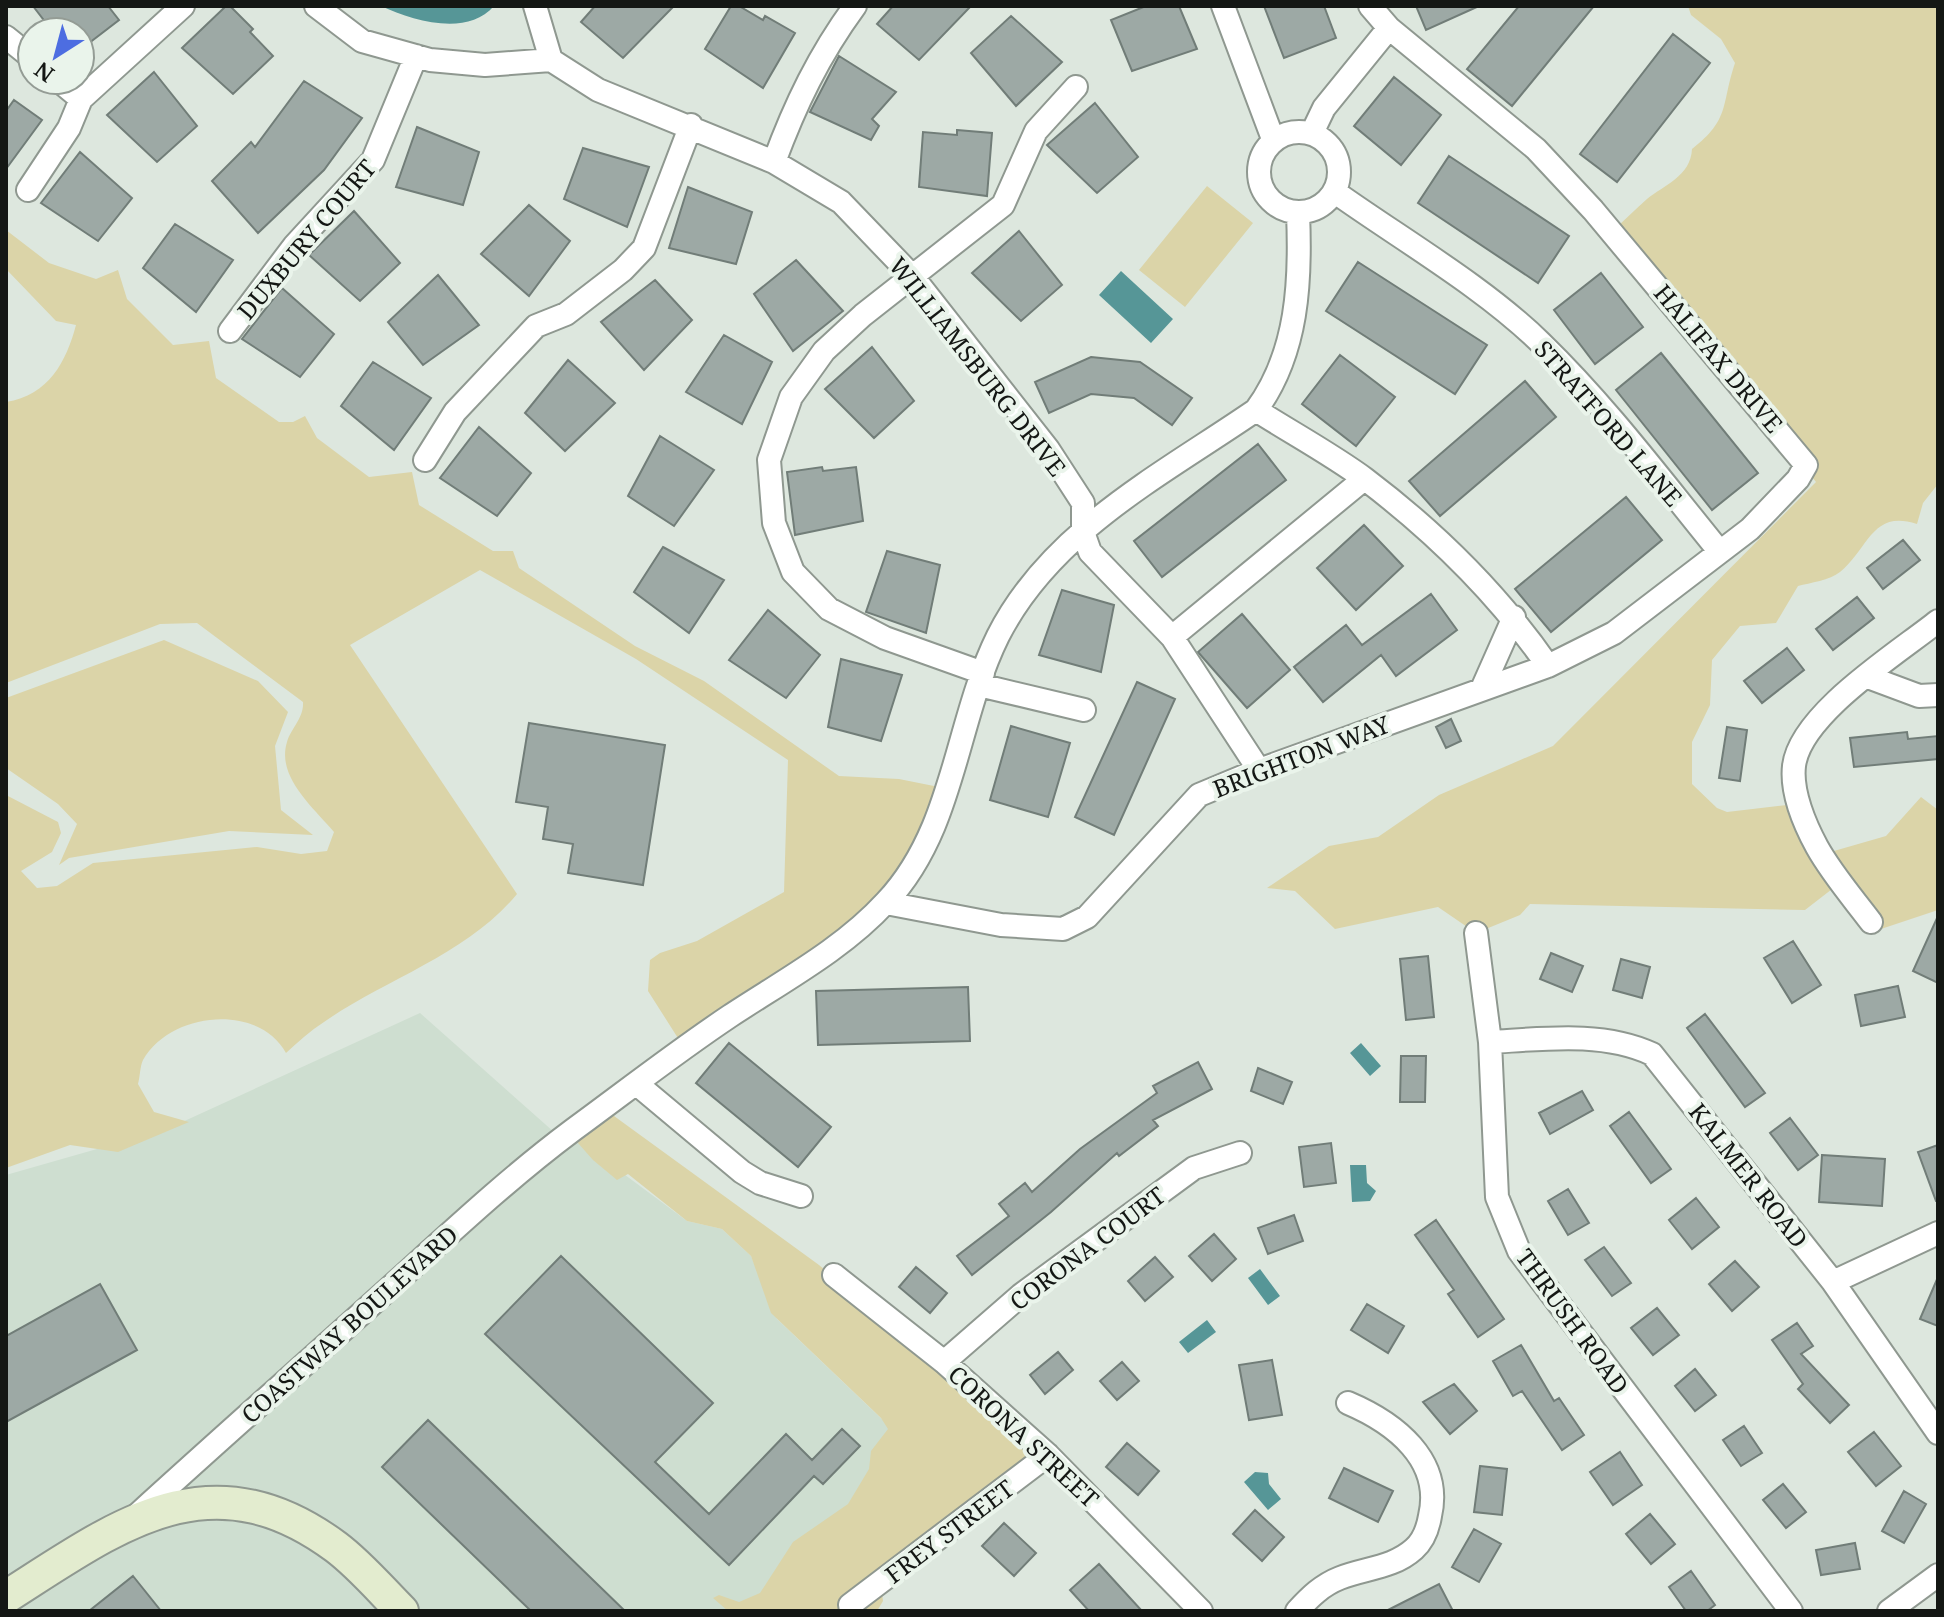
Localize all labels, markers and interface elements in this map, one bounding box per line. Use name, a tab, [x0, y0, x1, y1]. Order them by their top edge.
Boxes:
north arrow	[16, 16, 96, 96]
text: N	[28, 56, 59, 90]
street label: DUXBURY COURT	[229, 152, 383, 326]
street label: WILLIAMSBURG DRIVE	[882, 250, 1074, 482]
street label: HALIFAX DRIVE	[1647, 277, 1791, 439]
street label: STRATFORD LANE	[1528, 333, 1690, 513]
street label: BRIGHTON WAY	[1208, 707, 1395, 805]
street label: KALMER ROAD	[1682, 1096, 1816, 1254]
street label: CORONA COURT	[1002, 1178, 1172, 1317]
street label: COASTWAY BOULEVARD	[234, 1218, 464, 1430]
street label: THRUSH ROAD	[1509, 1242, 1637, 1400]
street label: CORONA STREET	[942, 1358, 1107, 1515]
street label: FREY STREET	[878, 1472, 1020, 1590]

